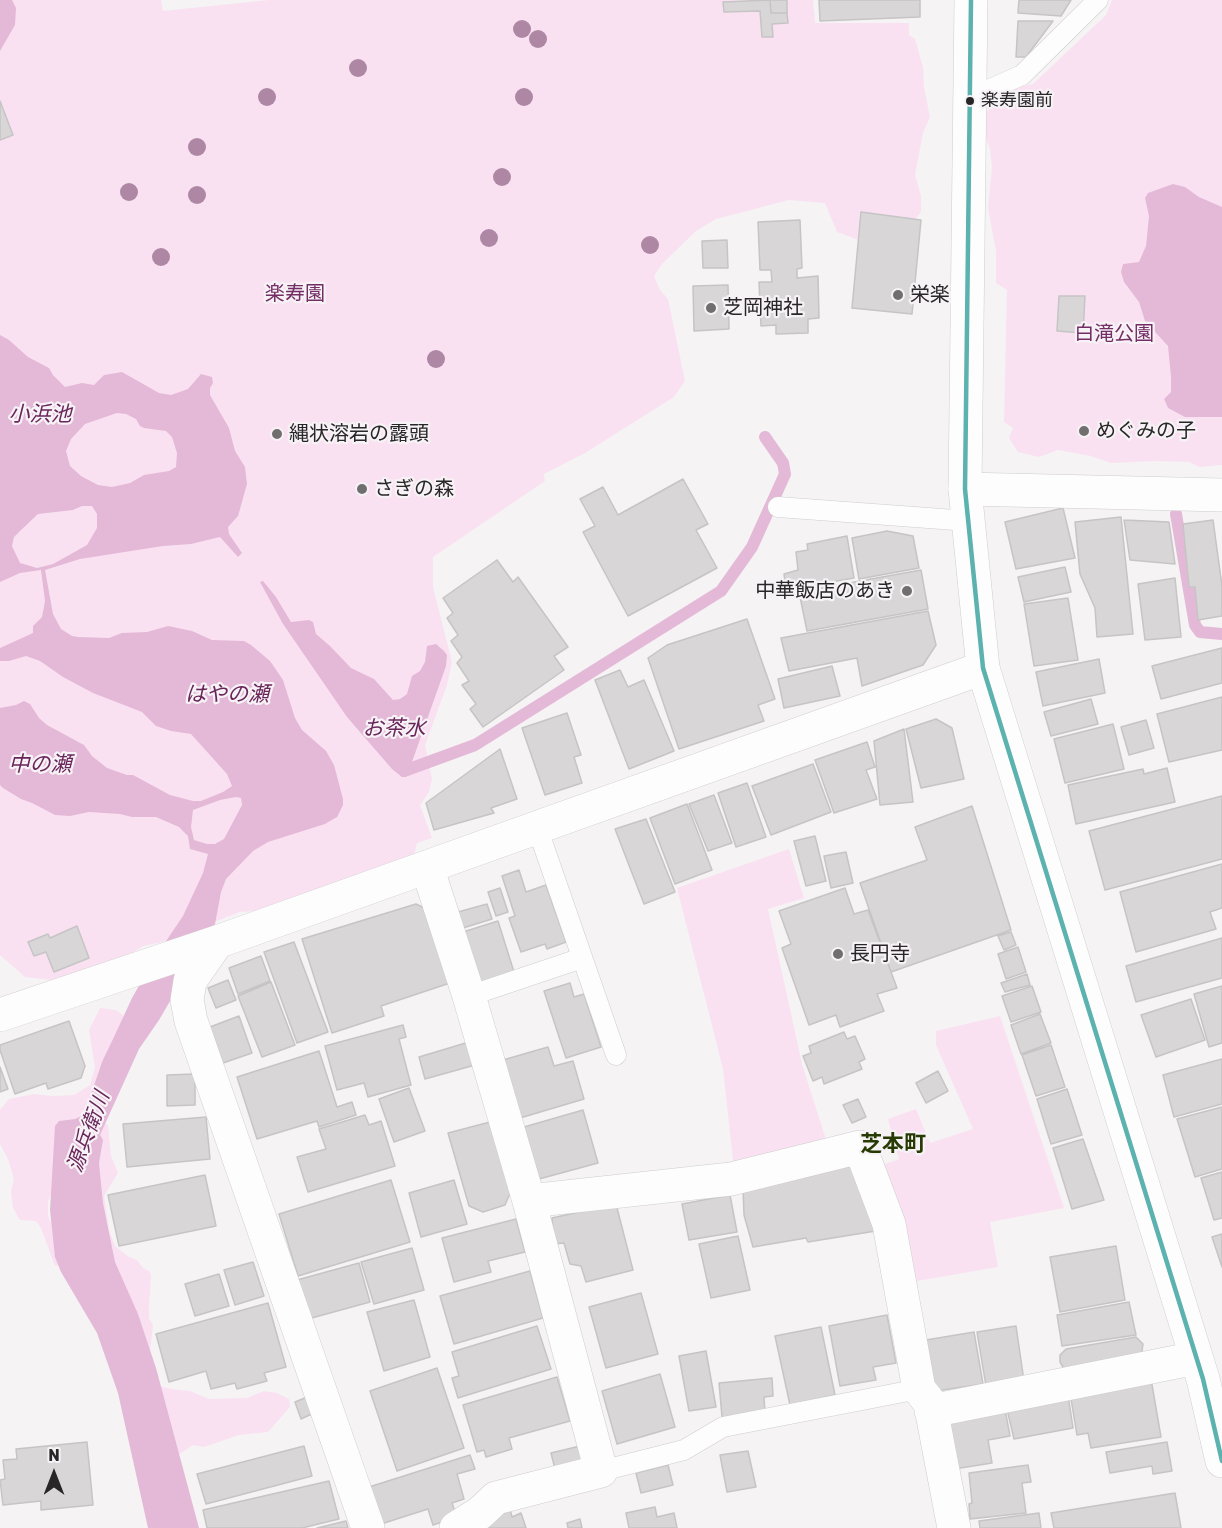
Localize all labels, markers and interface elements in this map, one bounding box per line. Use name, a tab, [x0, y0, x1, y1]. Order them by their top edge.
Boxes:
place label: 楽寿園前	[981, 90, 1053, 112]
marker: 楽寿園前	[964, 95, 976, 107]
park label: 楽寿園	[265, 282, 325, 306]
place label: 栄楽	[910, 283, 950, 307]
marker: 栄楽	[891, 288, 905, 302]
place label: 芝岡神社	[723, 296, 803, 320]
marker: 芝岡神社	[704, 301, 718, 315]
park label: 白滝公園	[1074, 322, 1154, 346]
water label: 小浜池	[9, 402, 71, 428]
place label: めぐみの子	[1096, 419, 1196, 443]
place label: 縄状溶岩の露頭	[289, 422, 429, 446]
marker: めぐみの子	[1077, 424, 1091, 438]
marker: 縄状溶岩の露頭	[270, 427, 284, 441]
place label: さぎの森	[374, 477, 454, 501]
marker: さぎの森	[355, 482, 369, 496]
place label: 中華飯店のあき	[755, 579, 895, 603]
marker: 中華飯店のあき	[900, 584, 914, 598]
water label: はやの瀬	[185, 682, 269, 708]
water label: お茶水	[363, 716, 425, 742]
water label: 中の瀬	[9, 752, 71, 778]
place label: 長円寺	[850, 942, 910, 966]
marker: 長円寺	[831, 947, 845, 961]
water label: 源兵衛川	[63, 1088, 115, 1176]
district label: 芝本町	[860, 1132, 926, 1158]
north arrow	[24, 1444, 84, 1504]
text: N	[48, 1446, 60, 1465]

